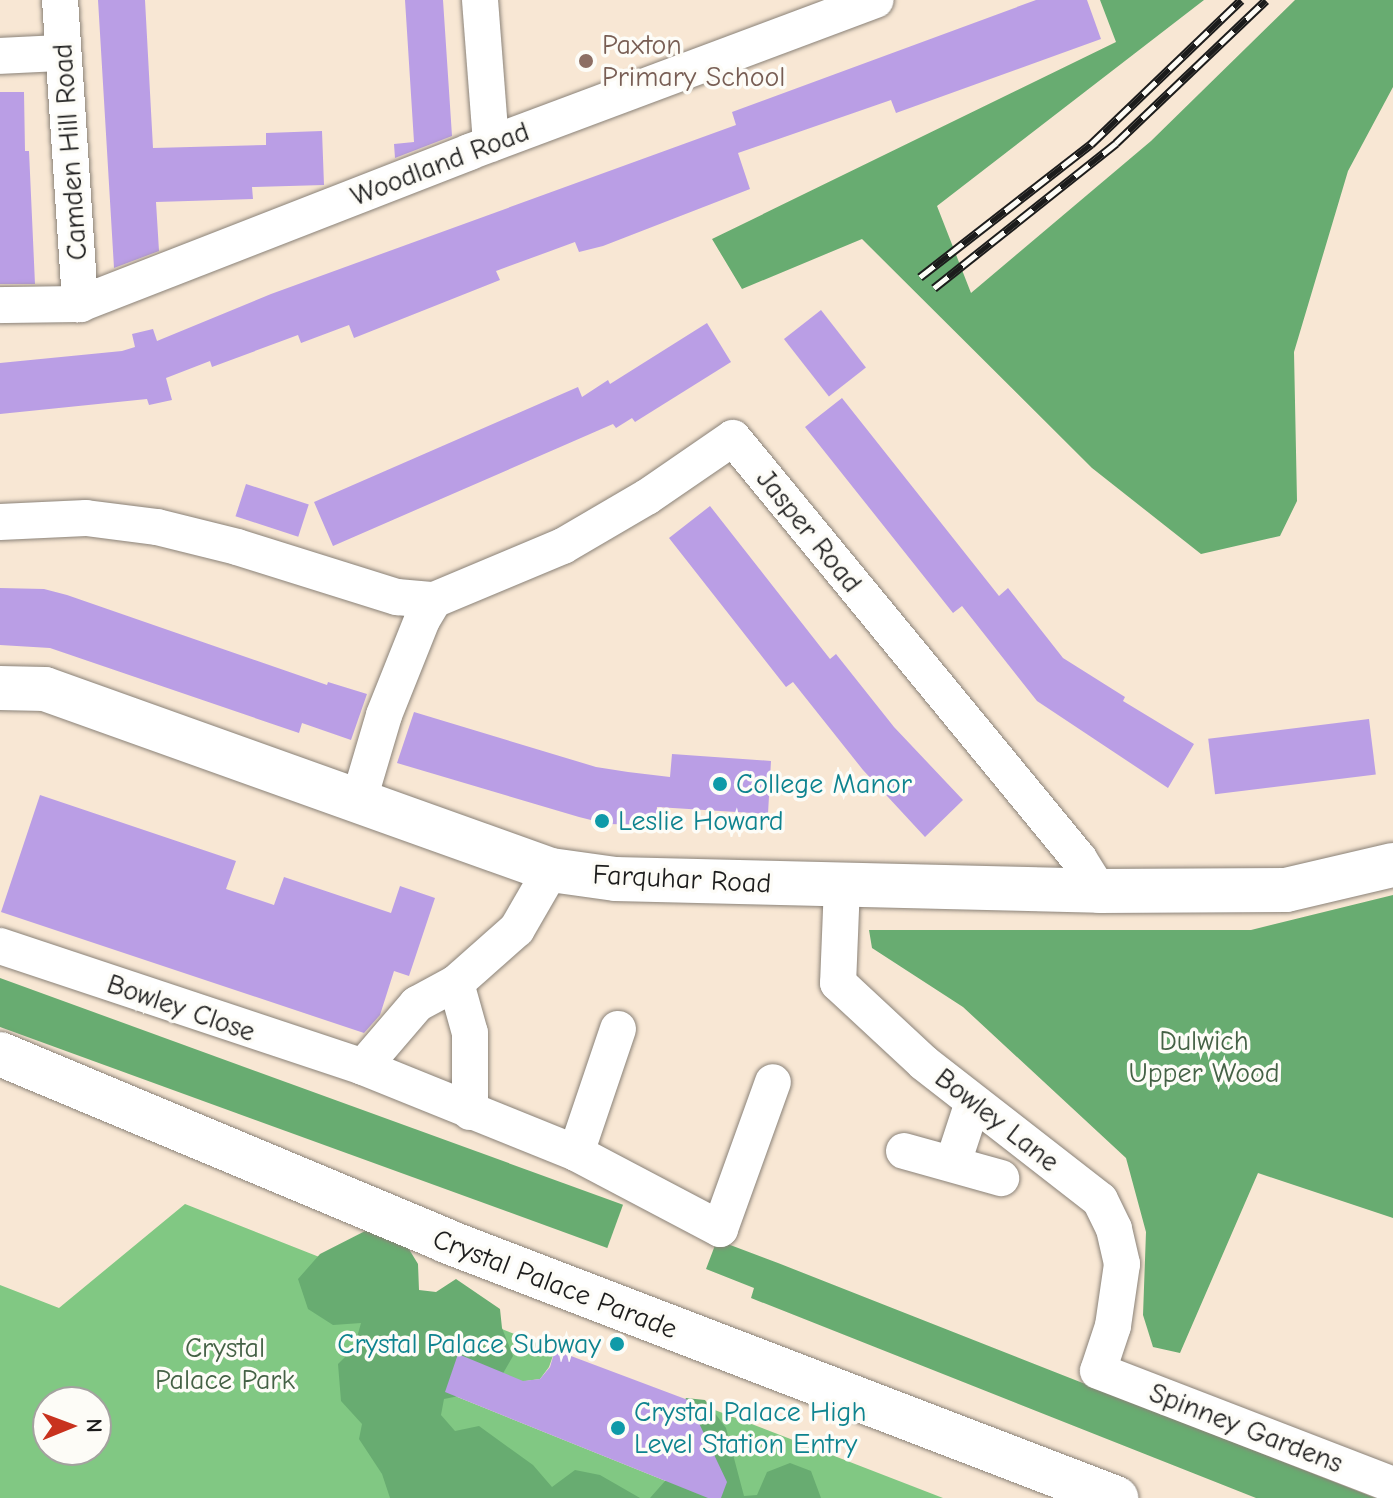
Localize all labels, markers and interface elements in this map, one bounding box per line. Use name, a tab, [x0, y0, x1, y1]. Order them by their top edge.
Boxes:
place label: Paxton Primary School	[602, 28, 785, 94]
street label: Camden Hill Road	[46, 43, 94, 261]
marker: Paxton Primary School	[577, 52, 595, 70]
street label: Woodland Road	[346, 115, 534, 213]
street label: Jasper Road	[749, 463, 869, 599]
place label: College Manor	[736, 767, 912, 801]
marker: College Manor	[711, 775, 729, 793]
place label: Leslie Howard	[618, 804, 784, 838]
marker: Leslie Howard	[593, 812, 611, 830]
street label: Farquhar Road	[592, 858, 772, 900]
street label: Bowley Close	[103, 967, 259, 1049]
park label: Dulwich Upper Wood	[1128, 1024, 1280, 1090]
street label: Bowley Lane	[928, 1061, 1066, 1179]
street label: Crystal Palace Parade	[428, 1222, 682, 1346]
place label: Crystal Palace Subway	[337, 1327, 601, 1361]
park label: Crystal Palace Park	[155, 1331, 295, 1397]
marker: Crystal Palace Subway	[608, 1335, 626, 1353]
street label: Spinney Gardens	[1145, 1376, 1347, 1480]
north arrow	[32, 1386, 112, 1466]
place label: Crystal Palace High Level Station Entry	[634, 1395, 866, 1461]
text: N	[81, 1418, 107, 1433]
marker: Crystal Palace High Level Station Entry	[609, 1419, 627, 1437]

